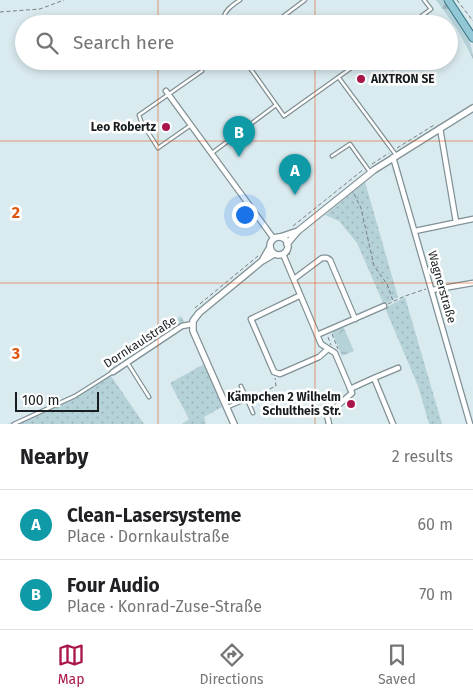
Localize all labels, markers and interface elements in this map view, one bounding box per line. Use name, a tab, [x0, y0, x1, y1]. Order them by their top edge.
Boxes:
search box	[15, 15, 458, 70]
icon: search	[33, 29, 61, 57]
text: Search here	[73, 31, 174, 54]
place label: AIXTRON SE	[370, 72, 435, 86]
marker: AIXTRON SE	[355, 73, 367, 85]
pin: B	[223, 116, 255, 157]
place label: Leo Robertz	[91, 120, 156, 134]
marker: Leo Robertz	[160, 121, 172, 133]
pin: A	[279, 154, 311, 195]
your location	[232, 202, 258, 228]
text: 2	[12, 203, 20, 222]
street label: Wagnerstraße	[425, 249, 459, 325]
street label: Dornkaulstraße	[101, 313, 179, 371]
text: 3	[11, 344, 20, 363]
scale bar	[15, 389, 99, 412]
place label: Kämpchen 2 Wilhelm Schultheis Str.	[227, 390, 341, 418]
text: 100 m	[22, 392, 59, 409]
marker: Kämpchen 2 Wilhelm Schultheis Str.	[345, 398, 357, 410]
text: Nearby	[20, 444, 88, 470]
text: 2 results	[392, 447, 453, 466]
text: Clean-Lasersysteme	[67, 504, 241, 527]
text: A	[31, 515, 41, 534]
text: 60 m	[418, 515, 453, 534]
text: Place · Dornkaulstraße	[67, 527, 229, 546]
text: Four Audio	[67, 574, 160, 597]
text: B	[31, 585, 41, 604]
text: 70 m	[419, 585, 453, 604]
text: Place · Konrad-Zuse-Straße	[67, 597, 262, 616]
tab: Map	[57, 641, 85, 688]
tab: Directions	[199, 641, 264, 688]
tab: Saved	[378, 641, 416, 688]

